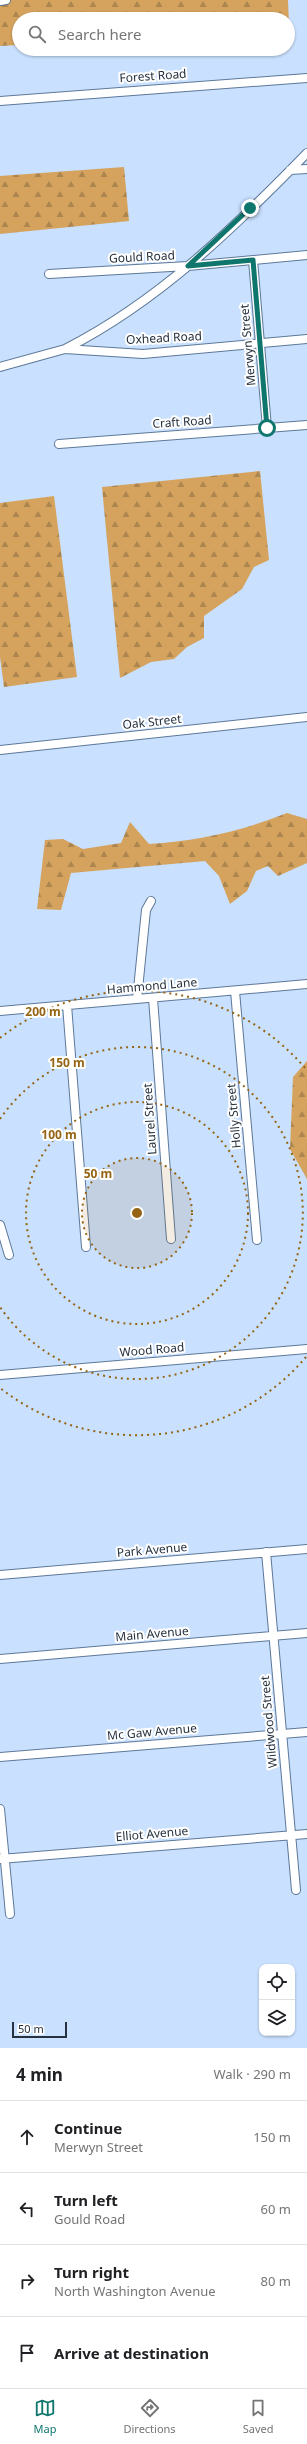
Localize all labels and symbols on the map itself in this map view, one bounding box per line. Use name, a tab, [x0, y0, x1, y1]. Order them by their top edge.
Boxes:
street label: Forest Road	[119, 65, 187, 86]
route end	[241, 199, 259, 217]
street label: Gould Road	[109, 246, 175, 267]
street label: Merwyn Street	[235, 303, 260, 387]
street label: Oxhead Road	[126, 327, 202, 348]
street label: Craft Road	[152, 411, 212, 432]
route start	[258, 419, 276, 437]
street label: Oak Street	[122, 710, 183, 733]
street label: Hammond Lane	[106, 973, 198, 998]
text: 200 m	[25, 1003, 61, 1020]
text: 150 m	[49, 1054, 85, 1071]
street label: Laurel Street	[138, 1082, 160, 1155]
street label: Holly Street	[222, 1082, 245, 1149]
text: 100 m	[41, 1126, 77, 1143]
text: 50 m	[84, 1165, 112, 1182]
centre of rings	[130, 1206, 144, 1220]
street label: Wood Road	[119, 1338, 185, 1361]
street label: Park Avenue	[116, 1538, 188, 1561]
street label: Main Avenue	[115, 1622, 189, 1645]
street label: Wildwood Street	[256, 1674, 281, 1769]
street label: Mc Gaw Avenue	[106, 1719, 198, 1744]
street label: Elliot Avenue	[115, 1822, 189, 1845]
scale bar	[12, 2020, 67, 2039]

